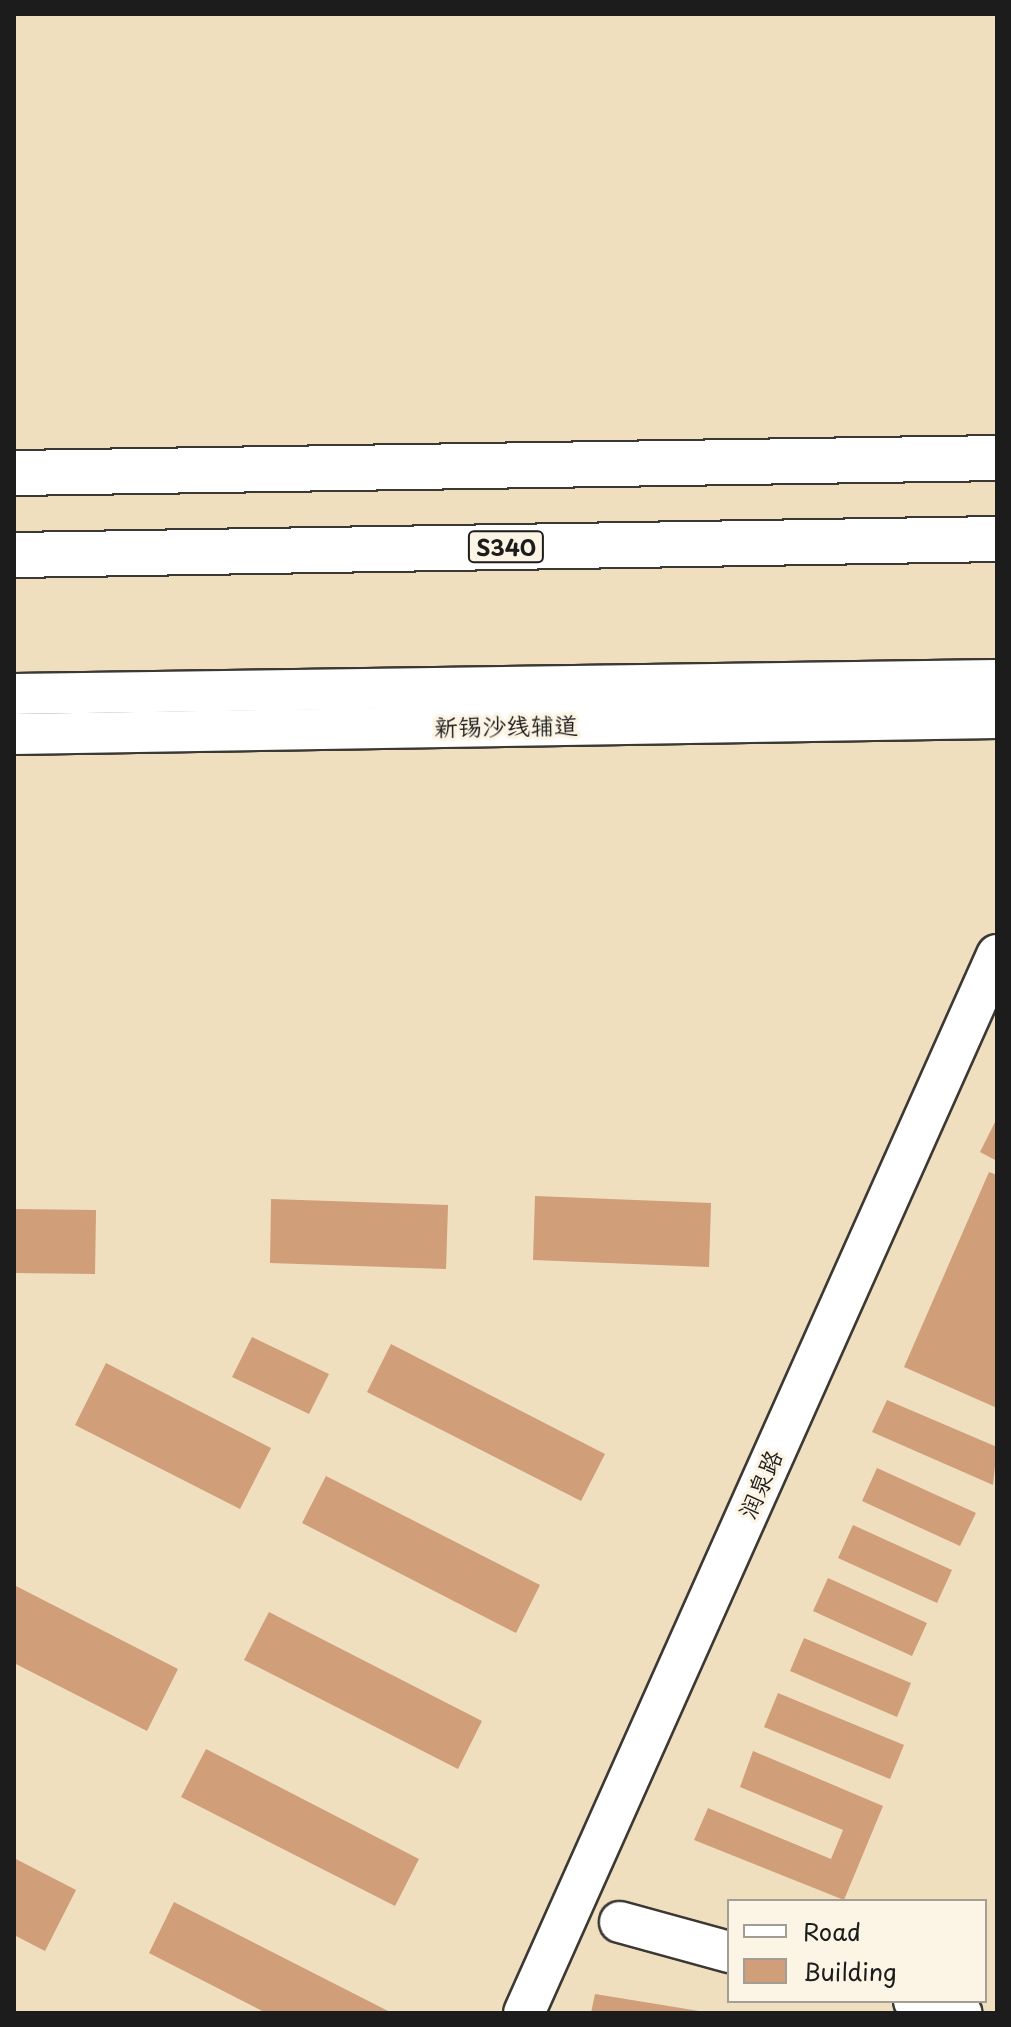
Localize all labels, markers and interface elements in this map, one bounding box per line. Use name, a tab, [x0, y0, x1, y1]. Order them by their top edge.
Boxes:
road number: S340	[466, 529, 546, 565]
street label: 新锡沙线辅道	[434, 710, 578, 742]
street label: 润泉路	[732, 1445, 788, 1523]
legend	[727, 1899, 987, 2003]
text: Road	[803, 1913, 861, 1949]
text: Building	[803, 1953, 897, 1989]

